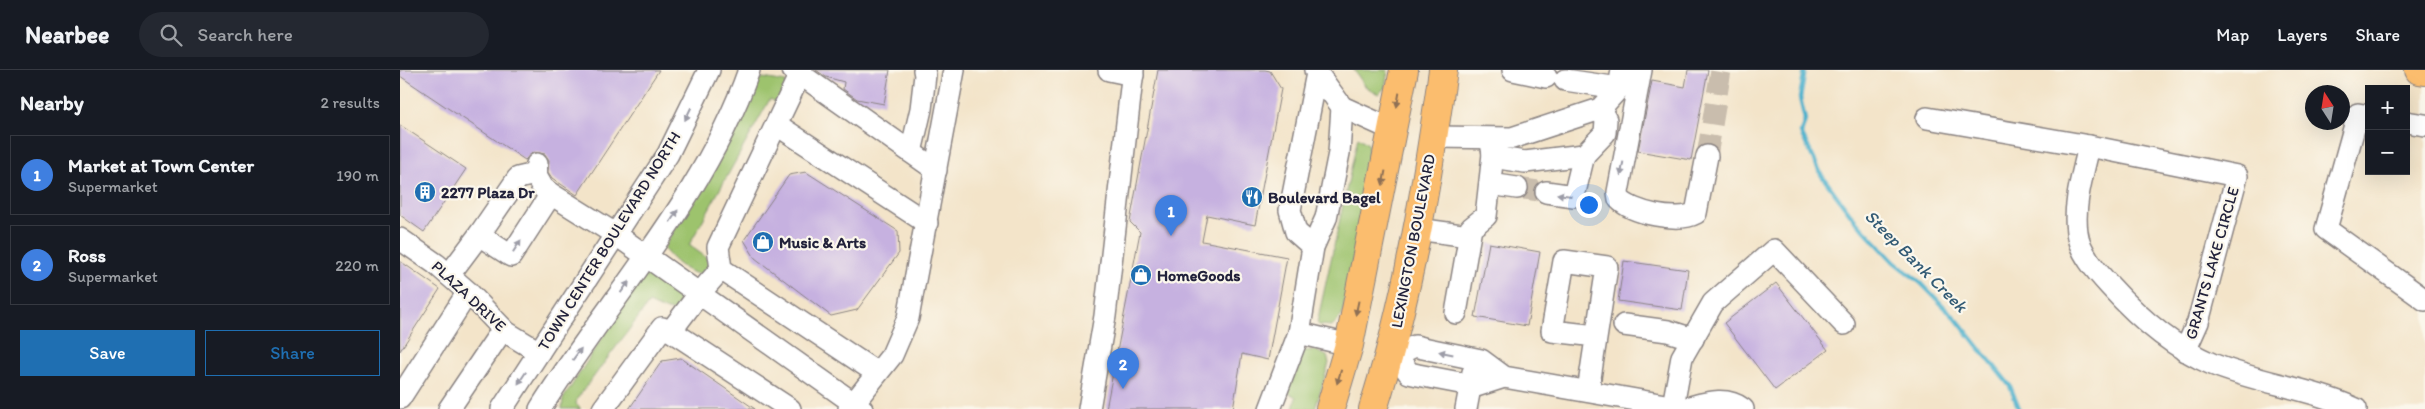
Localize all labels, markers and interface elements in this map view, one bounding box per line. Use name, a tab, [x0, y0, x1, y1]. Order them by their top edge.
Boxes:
search box	[139, 12, 489, 57]
text: Nearbee	[25, 20, 109, 49]
icon: search	[157, 21, 185, 49]
text: Search here	[197, 23, 293, 46]
text: Map	[2216, 24, 2249, 46]
text: Layers	[2277, 24, 2327, 46]
text: Share	[2355, 24, 2400, 46]
north arrow	[2305, 85, 2350, 130]
map controls	[2365, 85, 2410, 175]
button: +	[2365, 85, 2410, 130]
text: Nearby	[20, 90, 84, 115]
text: 2 results	[320, 93, 380, 112]
one-way arrow	[1394, 93, 1402, 109]
one-way arrow	[684, 107, 692, 121]
street label: TOWN CENTER BOULEVARD NORTH	[533, 128, 685, 354]
button: −	[2365, 130, 2410, 175]
street label: LEXINGTON BOULEVARD	[1387, 153, 1439, 329]
text: Market at Town Center	[68, 154, 254, 177]
one-way arrow	[1618, 162, 1626, 178]
text: 1	[33, 166, 41, 185]
text: 190 m	[336, 166, 379, 185]
one-way arrow	[1379, 170, 1387, 186]
text: Supermarket	[68, 177, 158, 196]
building icon: 2277 Plaza Dr	[413, 180, 437, 204]
place label: 2277 Plaza Dr	[441, 183, 535, 202]
street label: GRANTS LAKE CIRCLE	[2181, 184, 2243, 342]
restaurant icon: Boulevard Bagel	[1240, 185, 1264, 209]
place label: Boulevard Bagel	[1268, 188, 1381, 208]
one-way arrow	[1556, 191, 1572, 199]
your location	[1576, 192, 1602, 218]
pin: 1	[1155, 195, 1187, 236]
water label: Steep Bank Creek	[1860, 205, 1973, 318]
one-way arrow	[669, 209, 678, 223]
shop icon: Music & Arts	[751, 230, 775, 254]
place label: Music & Arts	[779, 233, 866, 252]
one-way arrow	[512, 239, 522, 253]
text: Ross	[68, 244, 106, 267]
text: 2	[33, 256, 41, 275]
text: 220 m	[335, 256, 379, 275]
street label: PLAZA DRIVE	[428, 257, 510, 336]
shop icon: HomeGoods	[1129, 263, 1153, 287]
place label: HomeGoods	[1157, 266, 1240, 285]
text: Supermarket	[68, 267, 158, 286]
one-way arrow	[620, 280, 630, 294]
one-way arrow	[1353, 300, 1361, 315]
button: Save	[20, 330, 195, 376]
button: Share	[205, 330, 380, 376]
one-way arrow	[571, 348, 582, 361]
pin: 2	[1107, 348, 1139, 389]
one-way arrow	[1437, 348, 1453, 356]
one-way arrow	[1335, 369, 1343, 384]
one-way arrow	[517, 371, 527, 384]

